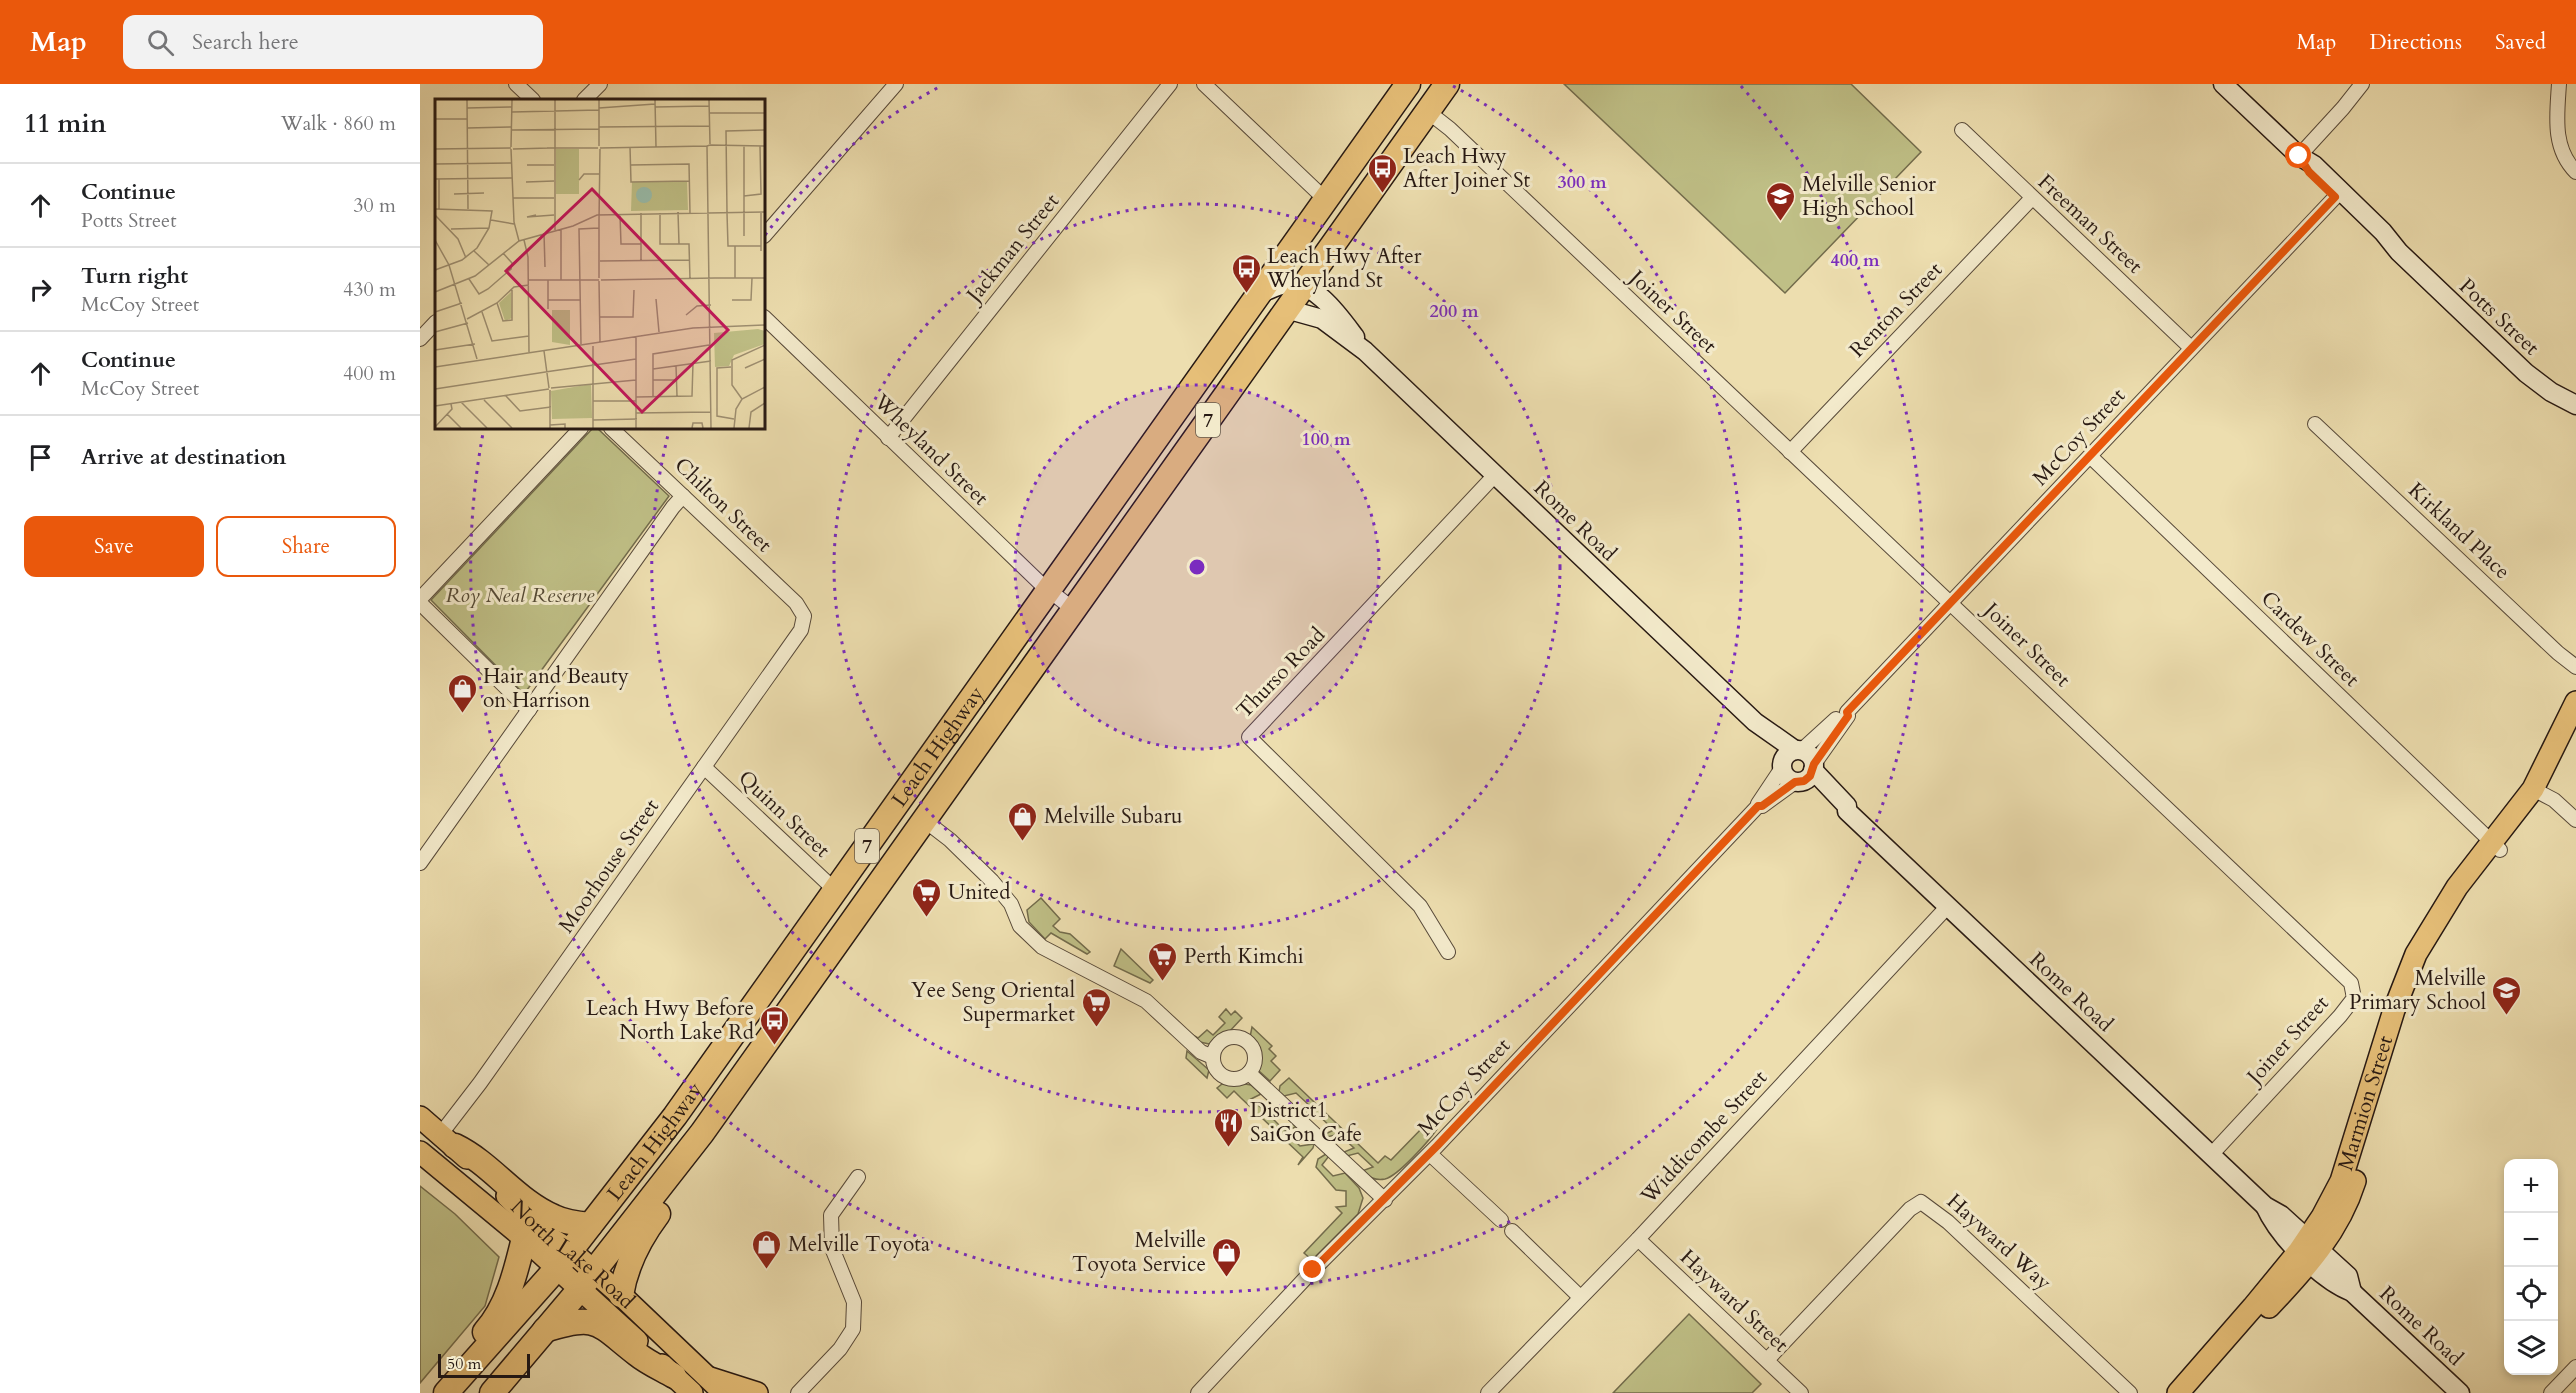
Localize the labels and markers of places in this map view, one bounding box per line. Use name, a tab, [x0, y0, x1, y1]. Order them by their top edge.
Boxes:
place label: Leach Hwy After Joiner St	[1403, 142, 1530, 195]
bus stop icon: Leach Hwy After Joiner St	[1366, 152, 1398, 194]
place label: Melville Senior High School	[1802, 170, 1936, 223]
school or university icon: Melville Senior High School	[1765, 180, 1797, 222]
place label: Leach Hwy After Wheyland St	[1266, 242, 1422, 295]
bus stop icon: Leach Hwy After Wheyland St	[1230, 252, 1262, 294]
centre of rings	[1187, 557, 1207, 577]
place label: Hair and Beauty on Harrison	[483, 662, 629, 715]
shop icon: Hair and Beauty on Harrison	[446, 672, 478, 714]
shop icon: Melville Subaru	[1007, 800, 1039, 842]
place label: Melville Subaru	[1044, 802, 1183, 831]
supermarket icon: United	[911, 876, 943, 918]
place label: United	[948, 878, 1010, 907]
supermarket icon: Perth Kimchi	[1147, 940, 1179, 982]
place label: Perth Kimchi	[1184, 942, 1304, 971]
place label: Melville Primary School	[2349, 964, 2486, 1017]
school or university icon: Melville Primary School	[2491, 974, 2523, 1016]
place label: Yee Seng Oriental Supermarket	[911, 976, 1075, 1029]
supermarket icon: Yee Seng Oriental Supermarket	[1080, 986, 1112, 1028]
place label: Leach Hwy Before North Lake Rd	[586, 994, 754, 1047]
bus stop icon: Leach Hwy Before North Lake Rd	[759, 1004, 791, 1046]
place label: District1 SaiGon Cafe	[1250, 1096, 1362, 1149]
restaurant icon: District1 SaiGon Cafe	[1213, 1106, 1245, 1148]
place label: Melville Toyota Service	[1072, 1226, 1206, 1279]
shop icon: Melville Toyota	[751, 1228, 783, 1270]
place label: Melville Toyota	[788, 1230, 930, 1259]
shop icon: Melville Toyota Service	[1211, 1236, 1243, 1278]

